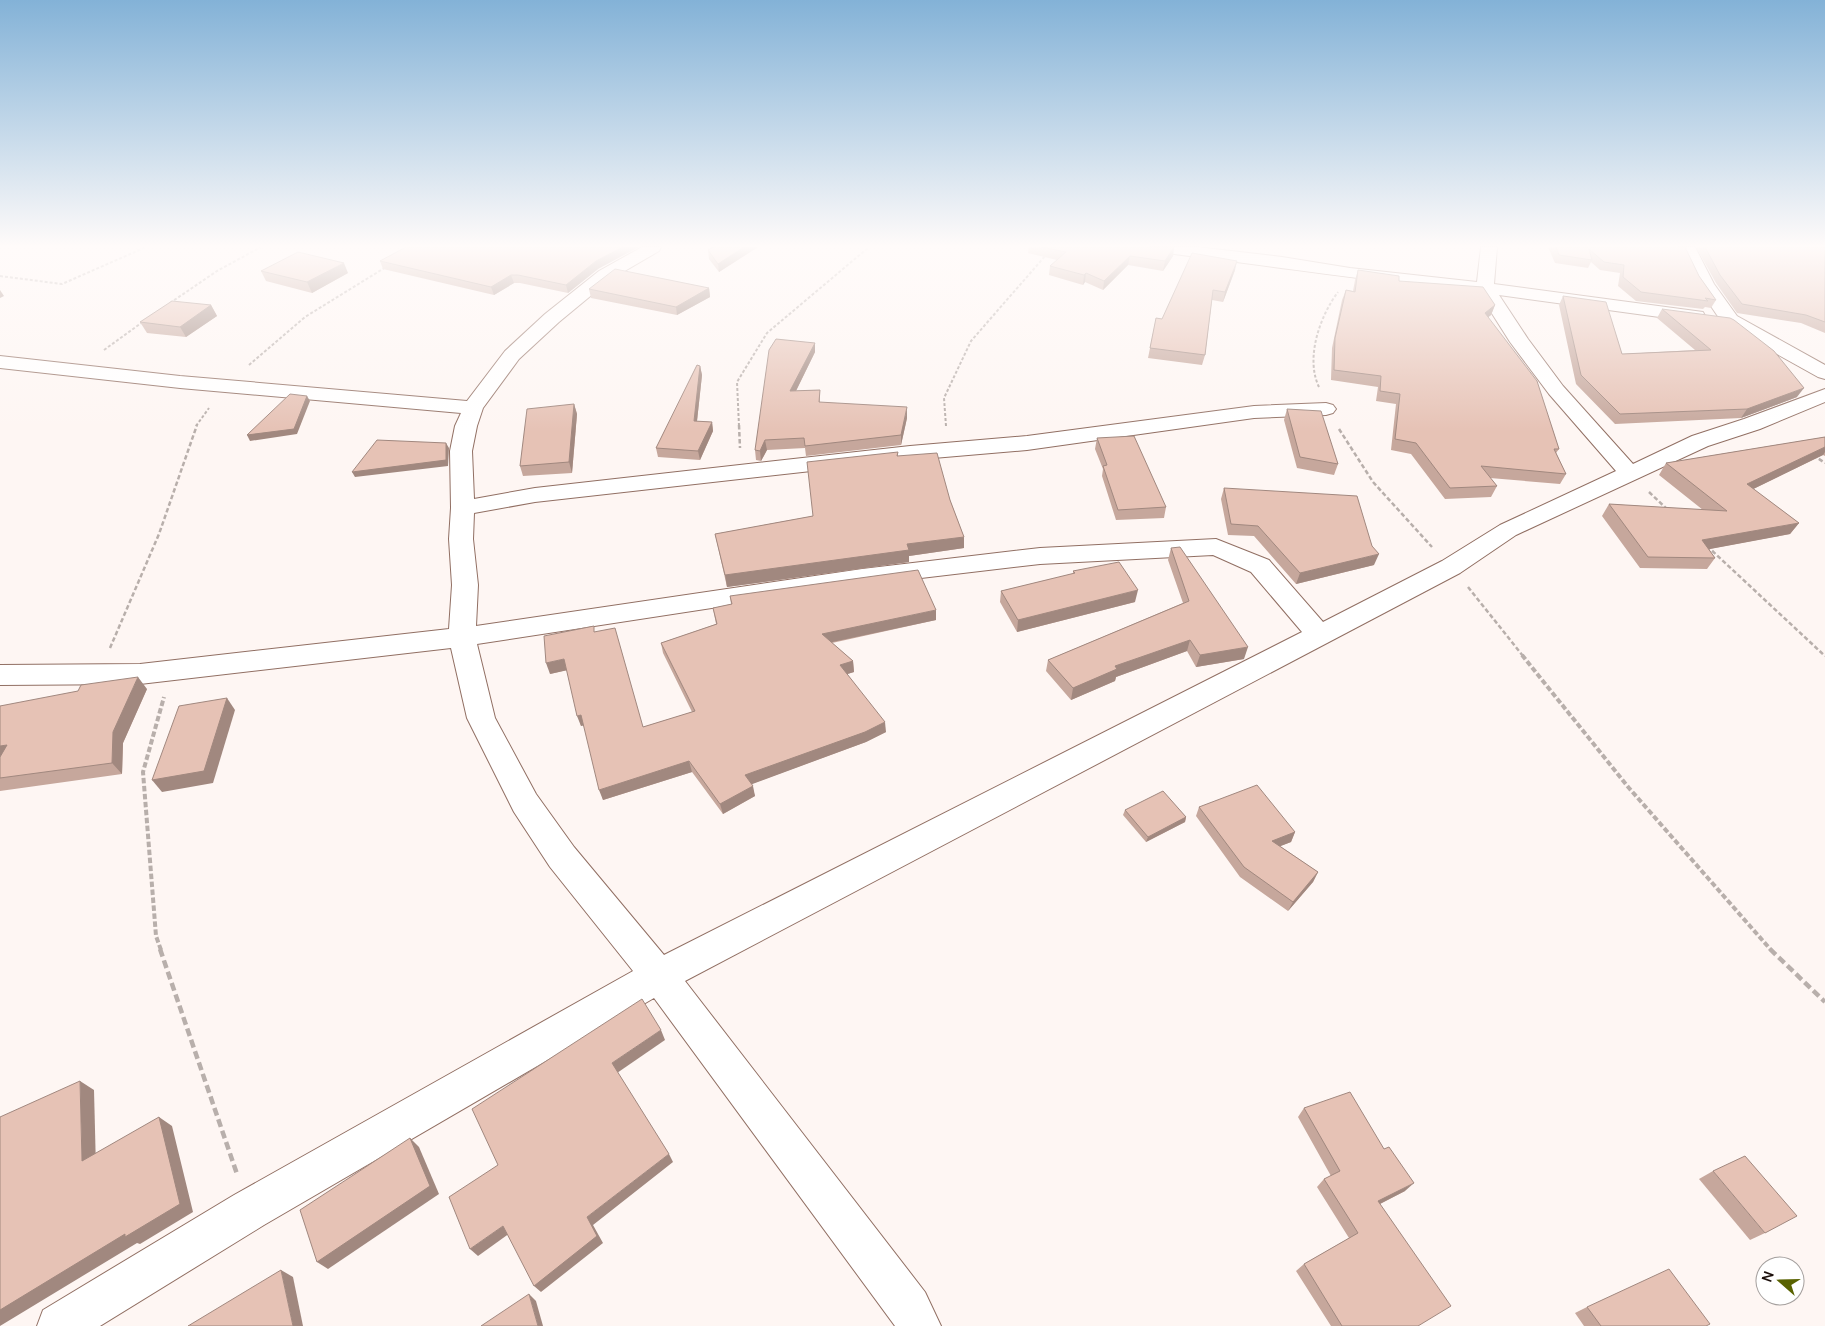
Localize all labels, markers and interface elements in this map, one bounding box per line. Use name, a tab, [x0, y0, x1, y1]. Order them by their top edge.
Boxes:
north arrow	[1755, 1256, 1805, 1306]
text: N	[1757, 1268, 1778, 1284]

